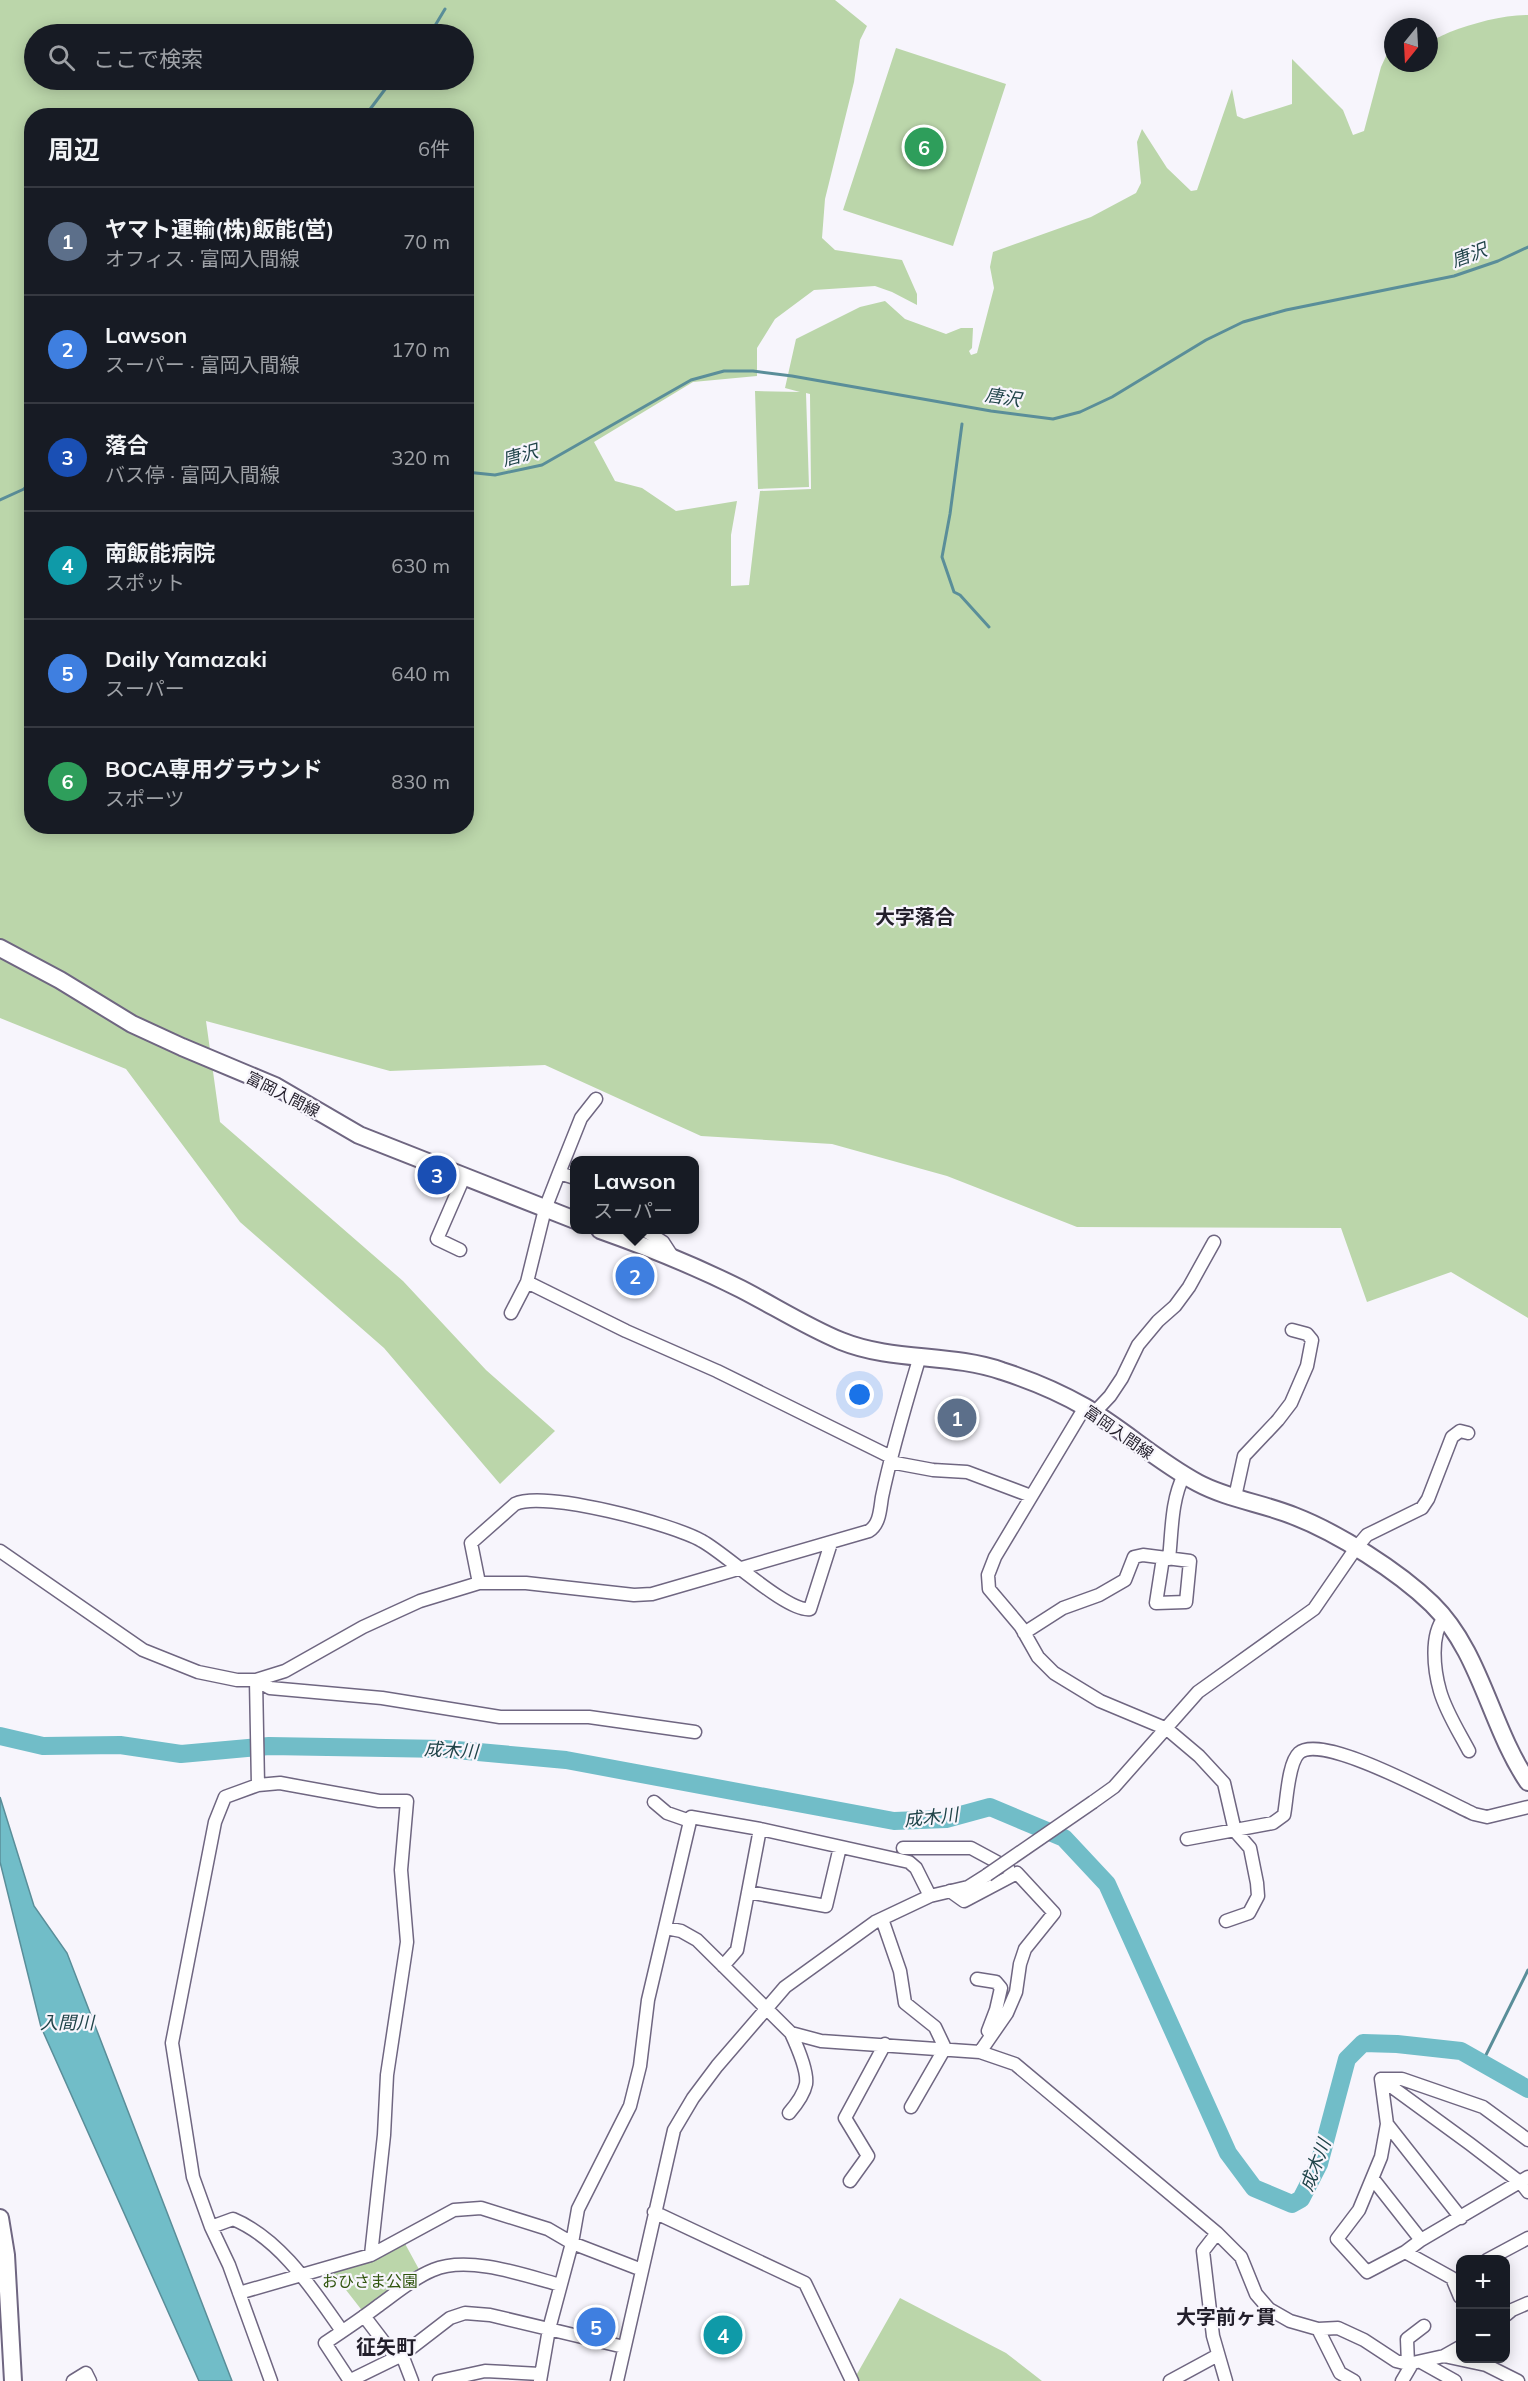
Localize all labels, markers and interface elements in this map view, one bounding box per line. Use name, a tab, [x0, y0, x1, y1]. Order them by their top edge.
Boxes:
north arrow	[1384, 18, 1438, 72]
search box	[24, 24, 474, 90]
icon: search	[45, 41, 78, 74]
text: ここで検索	[93, 45, 203, 73]
pin: 6	[904, 124, 944, 170]
text: 周辺	[48, 133, 100, 166]
text: 6件	[418, 136, 450, 161]
text: ヤマト運輸(株)飯能(営)	[105, 215, 334, 243]
text: 1	[62, 229, 74, 254]
text: 70 m	[403, 229, 450, 254]
water label: 唐沢	[1448, 237, 1492, 272]
text: オフィス · 富岡入間線	[105, 246, 300, 271]
text: Lawson	[105, 321, 187, 349]
text: 2	[62, 337, 74, 362]
text: 170 m	[391, 337, 450, 362]
text: スーパー · 富岡入間線	[105, 352, 300, 377]
water label: 唐沢	[983, 383, 1025, 411]
text: 落合	[105, 431, 149, 459]
water label: 唐沢	[500, 439, 542, 471]
text: 3	[62, 445, 74, 470]
text: 320 m	[391, 445, 450, 470]
text: バス停 · 富岡入間線	[105, 462, 280, 487]
text: 南飯能病院	[105, 539, 215, 567]
text: 4	[62, 553, 74, 578]
text: 630 m	[391, 553, 450, 578]
text: スポット	[105, 570, 185, 595]
text: Daily Yamazaki	[105, 645, 267, 673]
text: 5	[62, 661, 74, 686]
text: 640 m	[391, 661, 450, 686]
text: スーパー	[105, 676, 185, 701]
text: BOCA専用グラウンド	[105, 755, 323, 783]
text: 6	[62, 769, 74, 794]
text: 830 m	[391, 769, 450, 794]
text: スポーツ	[105, 786, 185, 811]
district label: 大字落合	[875, 904, 955, 929]
street label: 富岡入間線	[243, 1067, 323, 1121]
pin: 3	[418, 1152, 456, 1198]
popup	[570, 1156, 699, 1234]
text: Lawson	[593, 1167, 676, 1195]
text: スーパー	[593, 1198, 673, 1223]
pin: 2	[616, 1254, 654, 1298]
your location	[845, 1380, 874, 1409]
pin: 1	[938, 1396, 976, 1440]
street label: 富岡入間線	[1080, 1401, 1158, 1463]
water label: 成木川	[423, 1737, 481, 1763]
water label: 成木川	[903, 1803, 961, 1831]
water label: 入間川	[40, 2011, 96, 2034]
water label: 成木川	[1295, 2134, 1336, 2194]
map controls	[1456, 2255, 1510, 2363]
button: +	[1456, 2255, 1510, 2309]
park label: おひさま公園	[322, 2271, 418, 2291]
pin: 5	[576, 2304, 616, 2350]
district label: 大字前ヶ貫	[1176, 2304, 1276, 2329]
button: −	[1456, 2309, 1510, 2363]
pin: 4	[704, 2312, 742, 2358]
district label: 征矢町	[356, 2334, 416, 2359]

